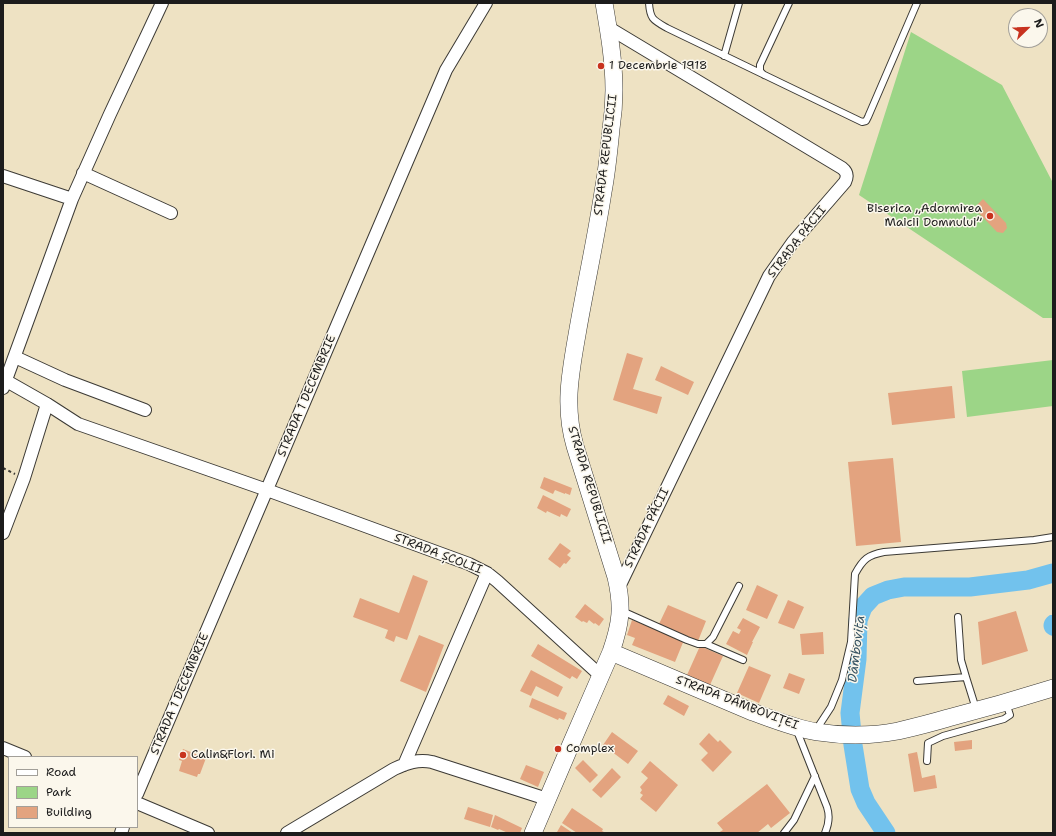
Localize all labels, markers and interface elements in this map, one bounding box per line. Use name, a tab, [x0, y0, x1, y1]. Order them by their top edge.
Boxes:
north arrow	[1008, 8, 1048, 48]
text: N	[1030, 17, 1047, 30]
place label: 1 Decembrie 1918	[609, 59, 707, 73]
marker: 1 Decembrie 1918	[596, 61, 606, 71]
street label: STRADA REPUBLICII	[591, 94, 621, 216]
place label: Biserica „Adormirea Maicii Domnului”	[867, 202, 982, 230]
street label: STRADA PĂCII	[765, 203, 829, 281]
marker: Biserica „Adormirea Maicii Domnului”	[985, 211, 995, 221]
street label: STRADA 1 DECEMBRIE	[275, 333, 339, 459]
street label: STRADA REPUBLICII	[564, 424, 614, 546]
street label: STRADA PĂCII	[621, 486, 673, 570]
street label: STRADA ȘCOLII	[392, 531, 484, 577]
water label: Dâmbovița	[845, 615, 869, 683]
street label: STRADA 1 DECEMBRIE	[148, 631, 212, 757]
street label: STRADA DÂMBOVIȚEI	[674, 673, 800, 733]
place label: Complex	[566, 742, 614, 756]
marker: Complex	[553, 744, 563, 754]
place label: Calin&Flori. Mi	[191, 748, 275, 762]
marker: Calin&Flori. Mi	[178, 750, 188, 760]
legend	[8, 756, 138, 828]
text: Road	[46, 764, 76, 780]
text: Park	[46, 784, 72, 800]
text: Building	[46, 804, 92, 820]

